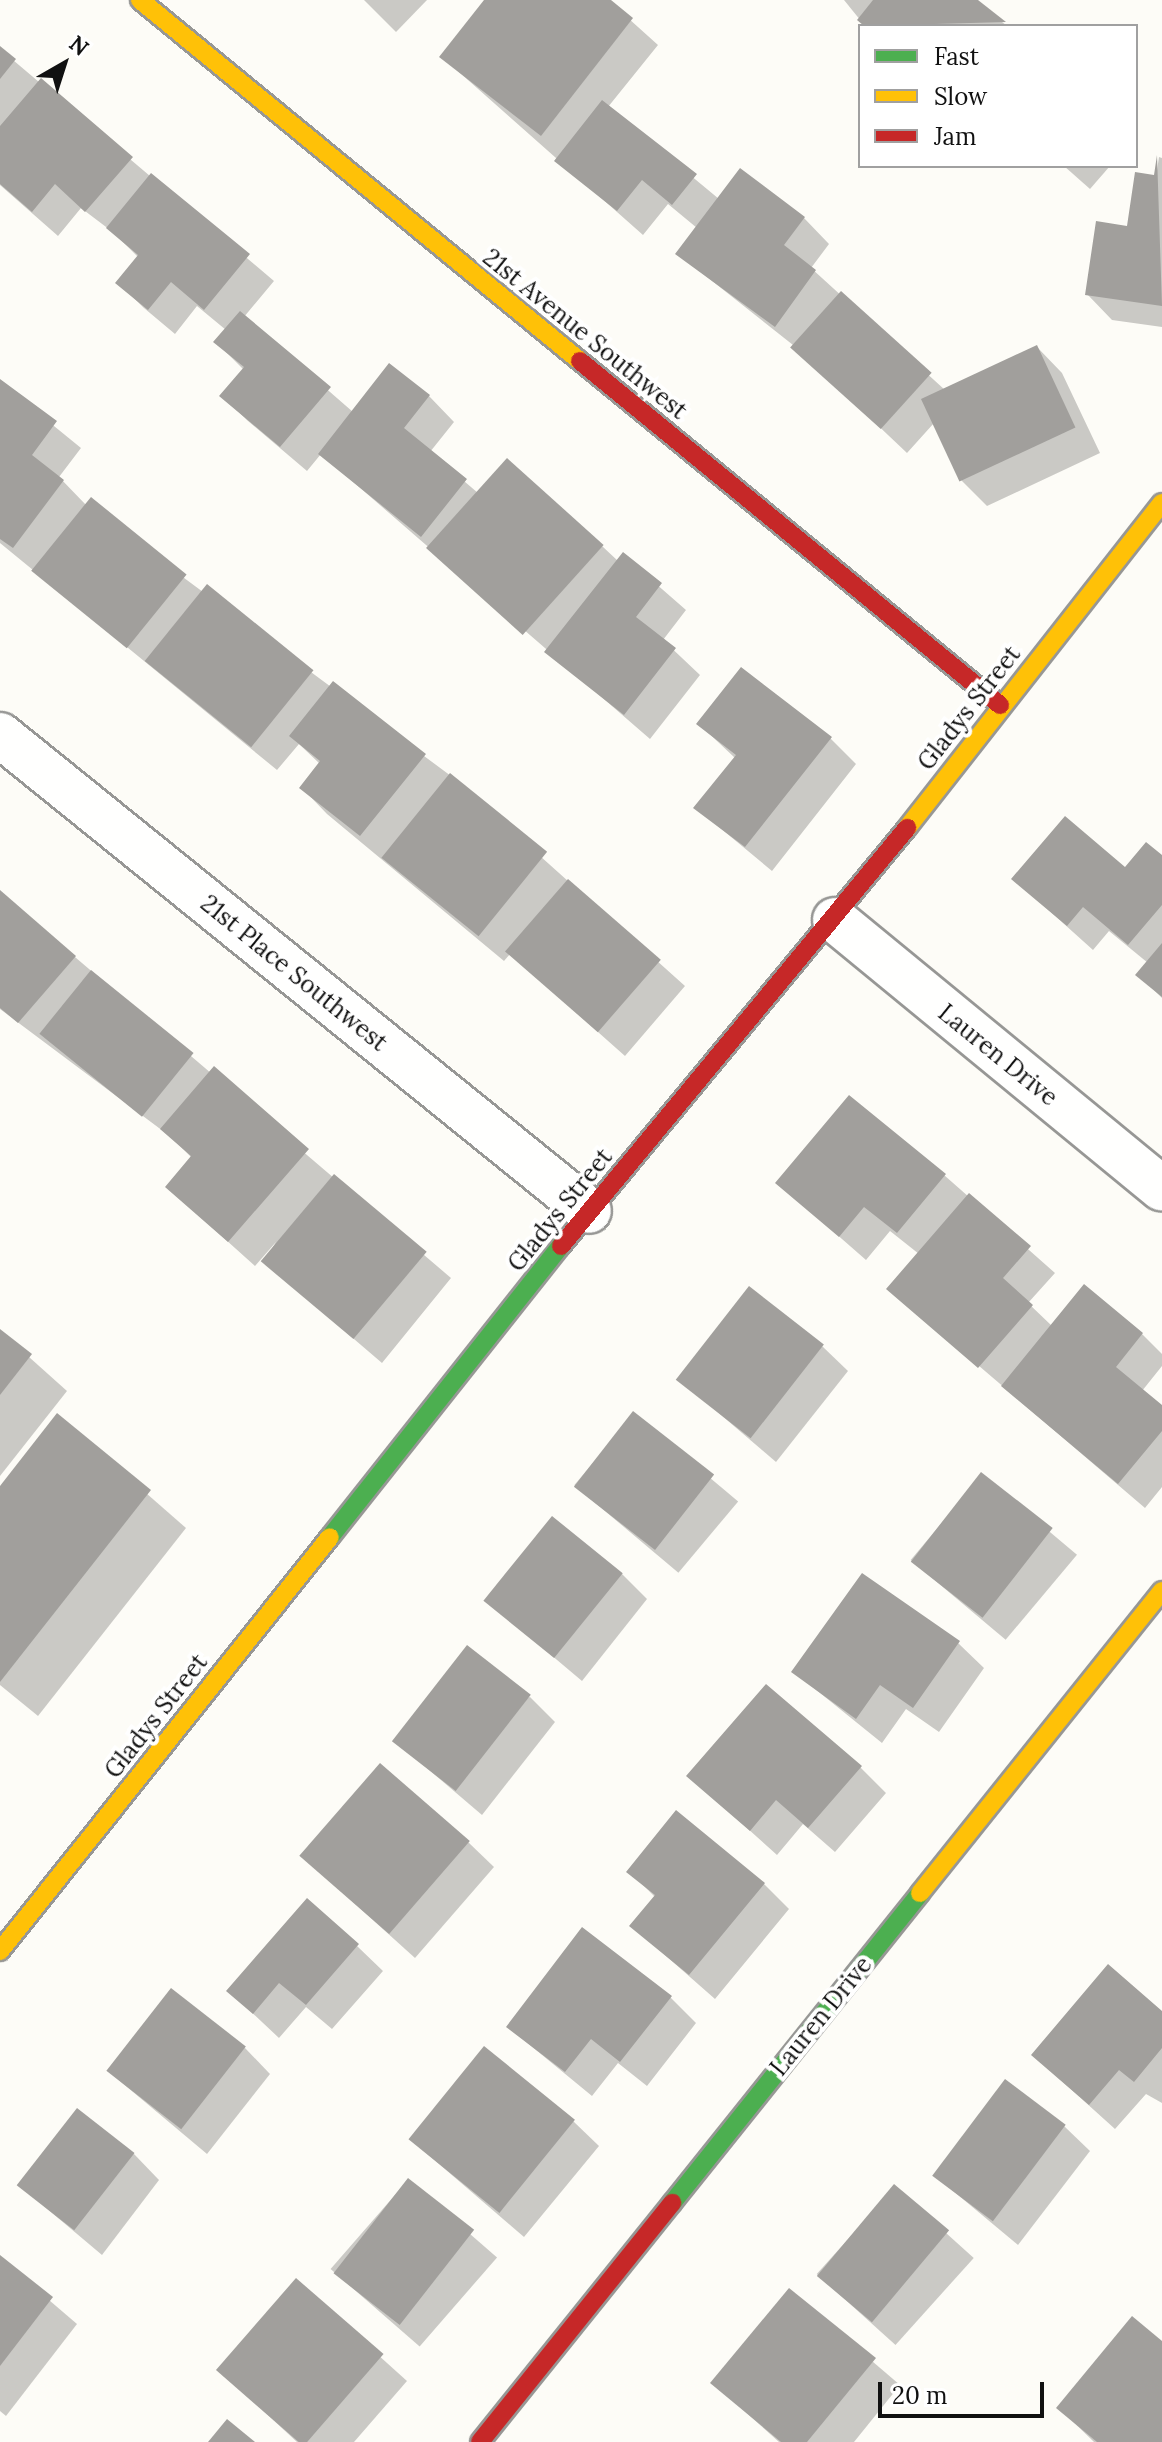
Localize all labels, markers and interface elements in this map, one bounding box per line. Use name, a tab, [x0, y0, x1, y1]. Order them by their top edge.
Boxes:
north arrow	[24, 24, 104, 104]
legend	[858, 24, 1138, 168]
text: N	[64, 29, 95, 62]
text: Fast	[934, 41, 979, 72]
text: Slow	[934, 81, 987, 112]
text: Jam	[934, 121, 976, 152]
street label: 21st Avenue Southwest	[477, 243, 693, 425]
street label: Gladys Street	[912, 640, 1026, 776]
street label: 21st Place Southwest	[195, 889, 393, 1057]
street label: Lauren Drive	[933, 998, 1063, 1112]
street label: Gladys Street	[502, 1143, 618, 1277]
street label: Gladys Street	[99, 1648, 213, 1784]
street label: Lauren Drive	[764, 1951, 878, 2081]
scale bar	[882, 2366, 1048, 2416]
text: 20 m	[892, 2380, 948, 2411]

